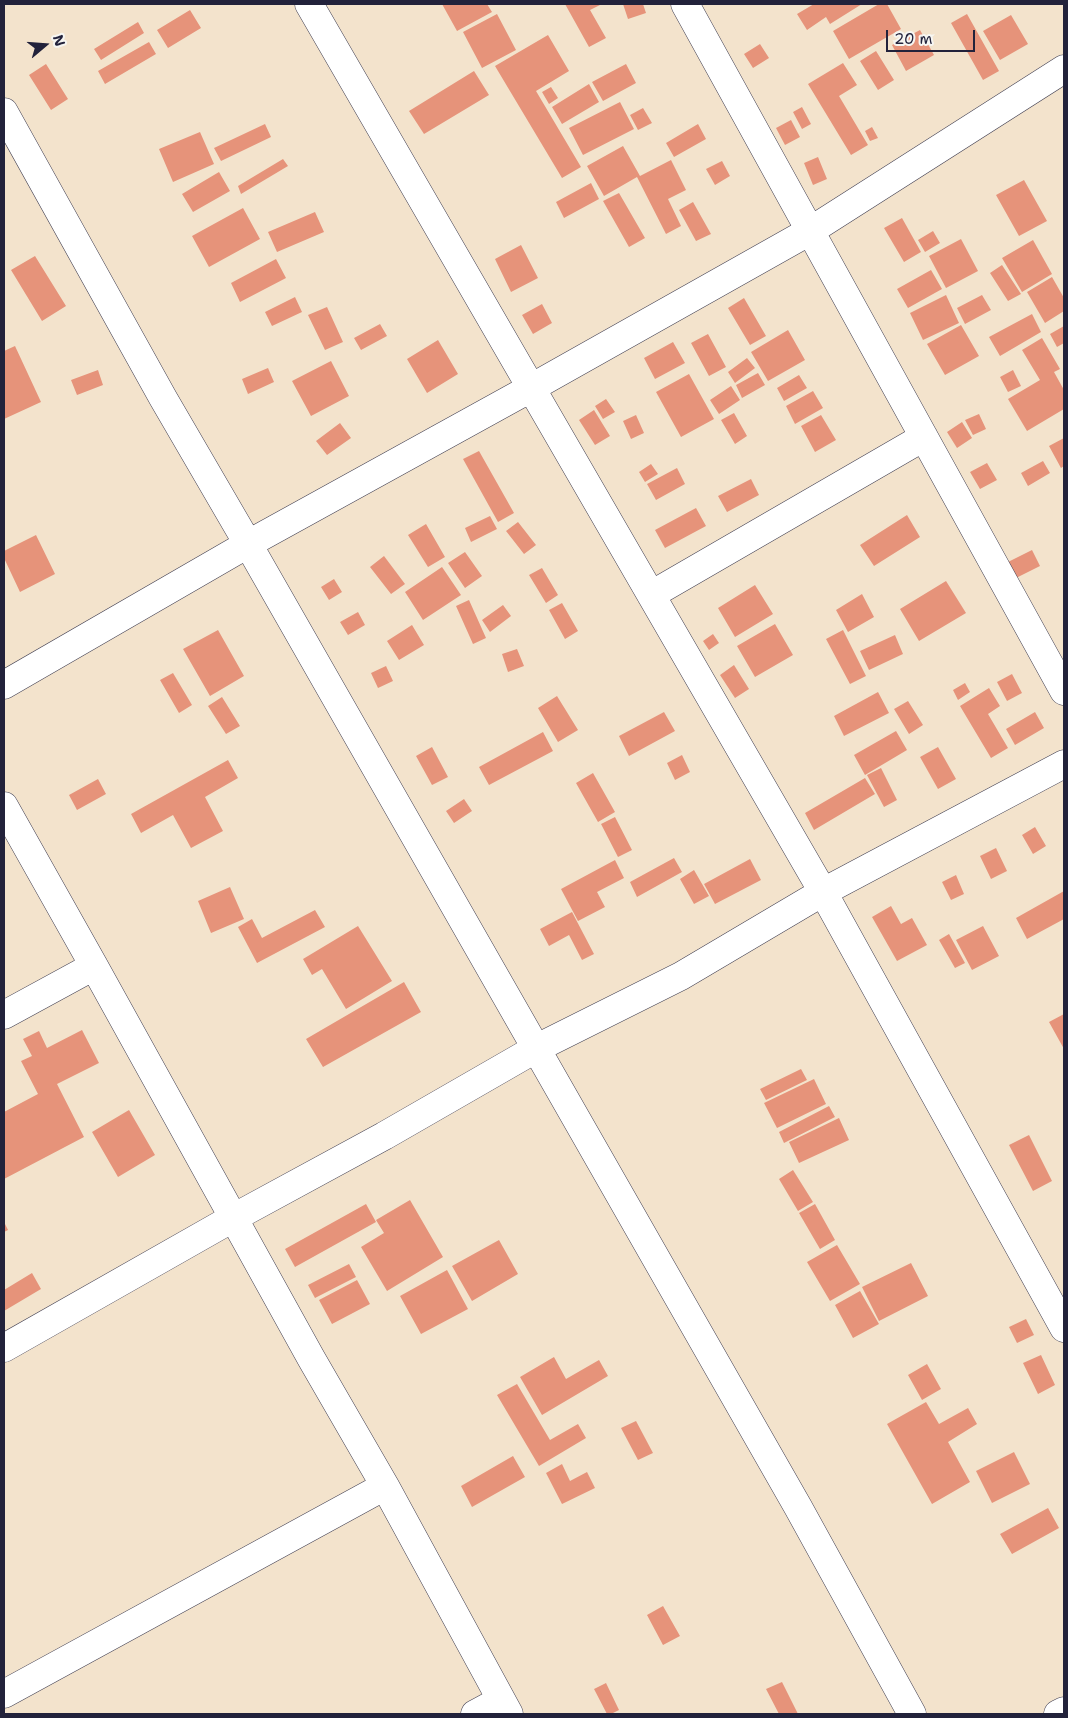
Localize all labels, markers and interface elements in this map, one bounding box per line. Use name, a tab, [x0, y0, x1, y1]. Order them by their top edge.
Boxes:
north arrow	[20, 20, 70, 70]
scale bar	[888, 20, 977, 52]
text: 20 m	[894, 29, 933, 49]
text: N	[49, 32, 70, 48]

